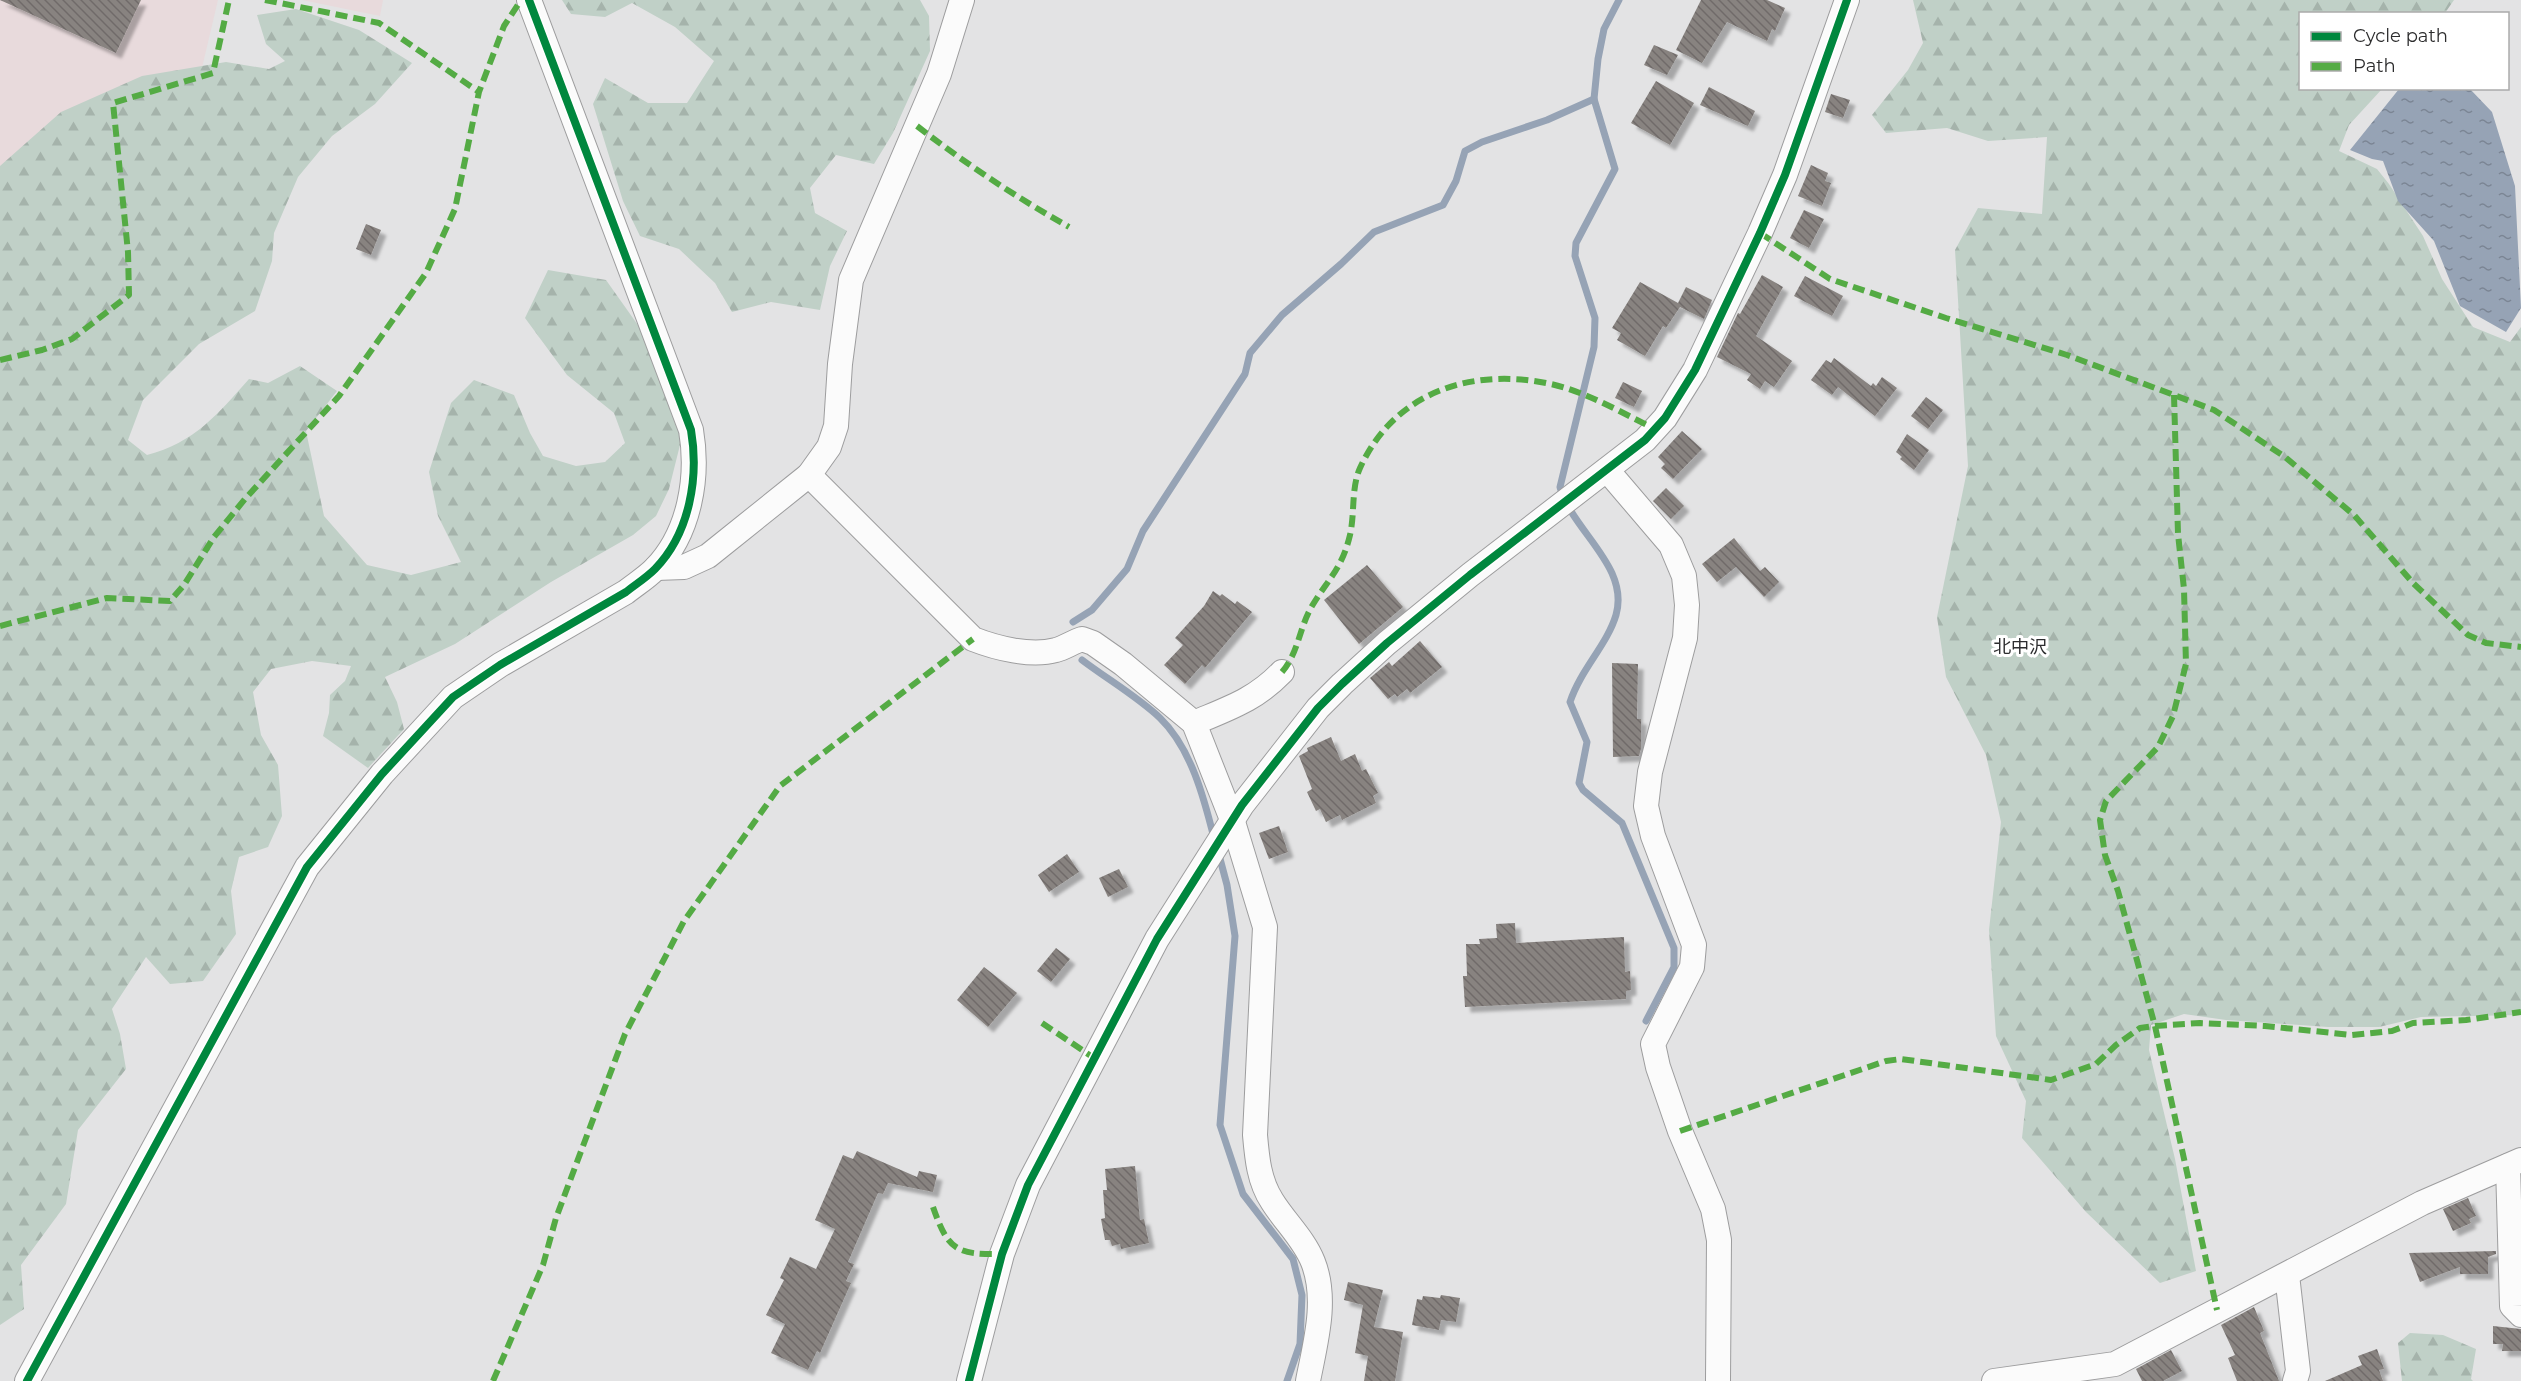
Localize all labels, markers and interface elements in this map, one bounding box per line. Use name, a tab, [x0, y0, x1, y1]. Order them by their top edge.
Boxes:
legend	[2299, 12, 2509, 90]
text: Cycle path	[2353, 25, 2448, 47]
text: Path	[2353, 55, 2396, 77]
district label: 北中沢	[1993, 636, 2047, 658]

